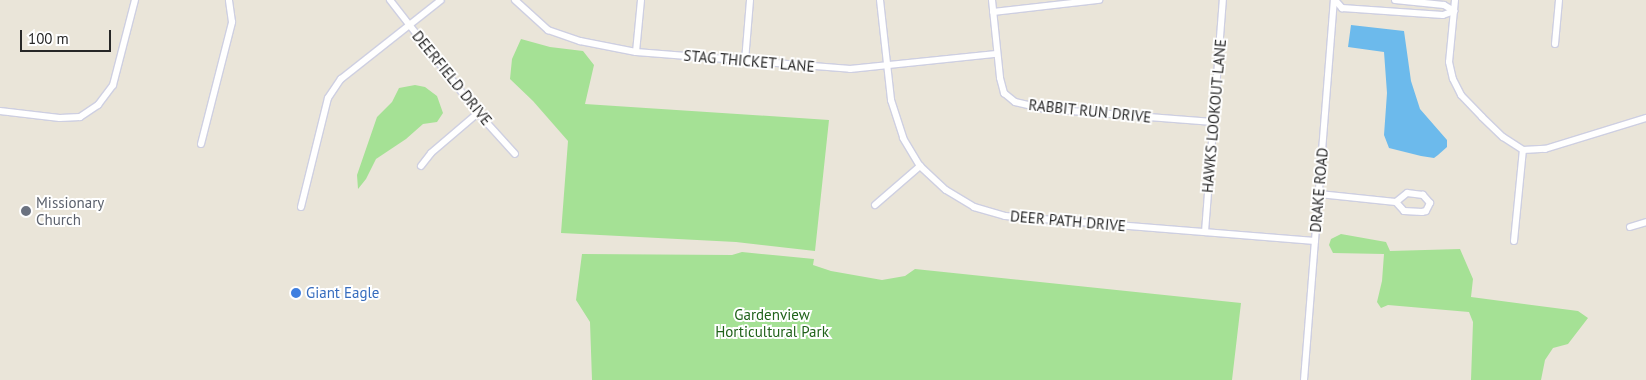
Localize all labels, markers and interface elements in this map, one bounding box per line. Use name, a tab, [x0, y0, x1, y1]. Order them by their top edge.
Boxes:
scale bar	[22, 20, 114, 52]
street label: DEERFIELD DRIVE	[408, 27, 496, 129]
text: 100 m	[28, 29, 69, 48]
street label: HAWKS LOOKOUT LANE	[1198, 38, 1230, 194]
street label: STAG THICKET LANE	[682, 46, 816, 76]
street label: RABBIT RUN DRIVE	[1027, 96, 1153, 126]
street label: DRAKE ROAD	[1306, 147, 1332, 233]
place label: Missionary Church	[36, 193, 104, 228]
marker: Missionary Church	[20, 205, 32, 217]
street label: DEER PATH DRIVE	[1009, 207, 1127, 235]
place label: Giant Eagle	[306, 284, 379, 302]
marker: Giant Eagle	[290, 287, 302, 299]
park label: Gardenview Horticultural Park	[715, 305, 829, 340]

